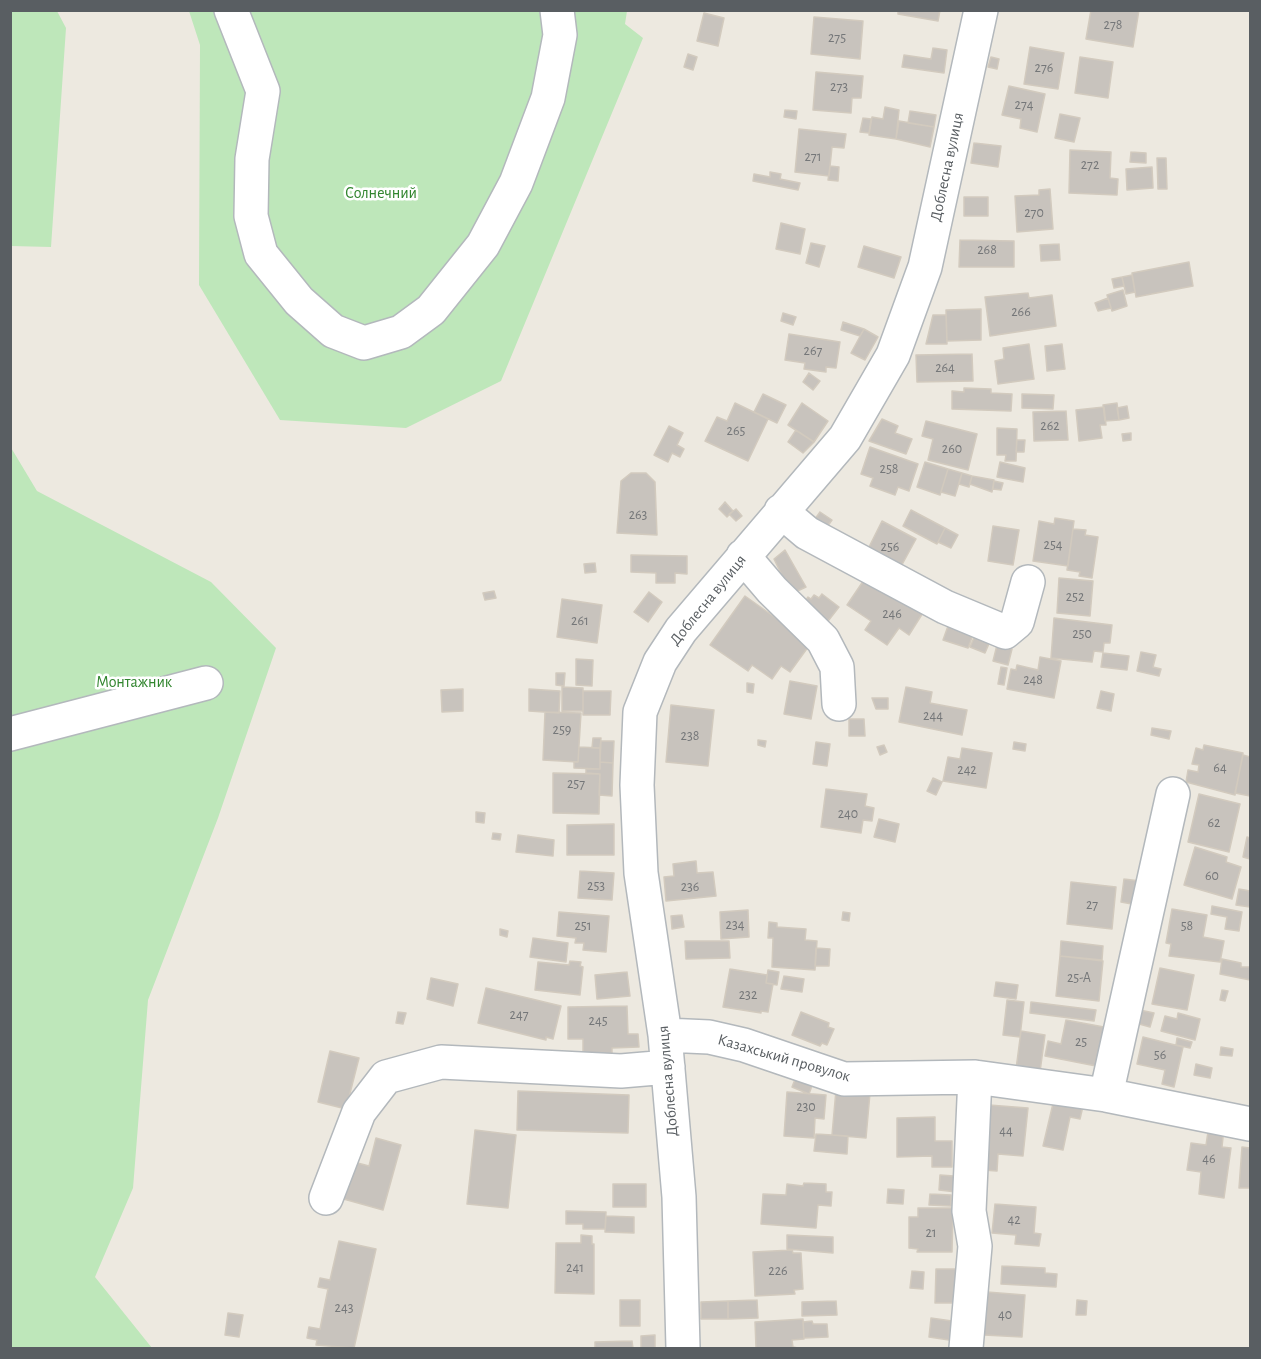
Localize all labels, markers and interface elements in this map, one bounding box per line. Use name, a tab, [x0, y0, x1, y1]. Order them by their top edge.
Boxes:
house number: 278	[1104, 17, 1122, 33]
house number: 275	[828, 30, 846, 46]
house number: 276	[1035, 60, 1053, 76]
house number: 273	[830, 79, 848, 95]
house number: 274	[1015, 97, 1033, 113]
street label: Доблесна вулиця	[926, 111, 968, 223]
house number: 271	[804, 149, 822, 165]
house number: 272	[1081, 157, 1099, 173]
park label: Солнечний	[345, 183, 417, 203]
house number: 270	[1024, 205, 1044, 221]
house number: 268	[977, 242, 997, 258]
house number: 266	[1011, 304, 1031, 320]
house number: 267	[804, 343, 822, 359]
house number: 264	[935, 360, 955, 376]
house number: 262	[1040, 418, 1060, 434]
house number: 265	[727, 423, 745, 439]
house number: 260	[942, 441, 962, 457]
house number: 258	[880, 461, 898, 477]
house number: 263	[629, 507, 647, 523]
house number: 254	[1044, 537, 1062, 553]
house number: 256	[881, 539, 899, 555]
street label: Доблесна вулиця	[666, 551, 750, 649]
house number: 252	[1066, 589, 1084, 605]
house number: 246	[882, 606, 902, 622]
house number: 261	[571, 613, 589, 629]
house number: 250	[1072, 626, 1092, 642]
park label: Монтажник	[96, 672, 172, 692]
house number: 248	[1023, 672, 1043, 688]
house number: 244	[923, 708, 943, 724]
house number: 259	[553, 722, 571, 738]
house number: 238	[681, 728, 699, 744]
house number: 64	[1213, 760, 1227, 776]
house number: 242	[957, 762, 977, 778]
house number: 257	[567, 776, 585, 792]
house number: 240	[838, 806, 858, 822]
house number: 62	[1208, 815, 1220, 831]
house number: 60	[1205, 868, 1219, 884]
house number: 253	[587, 878, 605, 894]
house number: 236	[681, 879, 699, 895]
house number: 27	[1086, 897, 1098, 913]
house number: 234	[726, 917, 744, 933]
house number: 251	[574, 918, 592, 934]
house number: 58	[1181, 918, 1193, 934]
house number: 25-А	[1067, 970, 1091, 986]
house number: 232	[739, 987, 757, 1003]
house number: 247	[510, 1007, 528, 1023]
house number: 245	[589, 1013, 607, 1029]
street label: Доблесна вулиця	[654, 1025, 682, 1137]
street label: Казахський провулок	[715, 1030, 853, 1086]
house number: 25	[1075, 1034, 1087, 1050]
house number: 56	[1154, 1047, 1166, 1063]
house number: 230	[796, 1099, 816, 1115]
house number: 44	[999, 1123, 1013, 1139]
house number: 46	[1202, 1151, 1216, 1167]
house number: 42	[1007, 1212, 1021, 1228]
house number: 21	[925, 1225, 937, 1241]
house number: 241	[566, 1260, 584, 1276]
house number: 226	[768, 1263, 788, 1279]
house number: 243	[335, 1300, 353, 1316]
house number: 40	[998, 1307, 1012, 1323]

